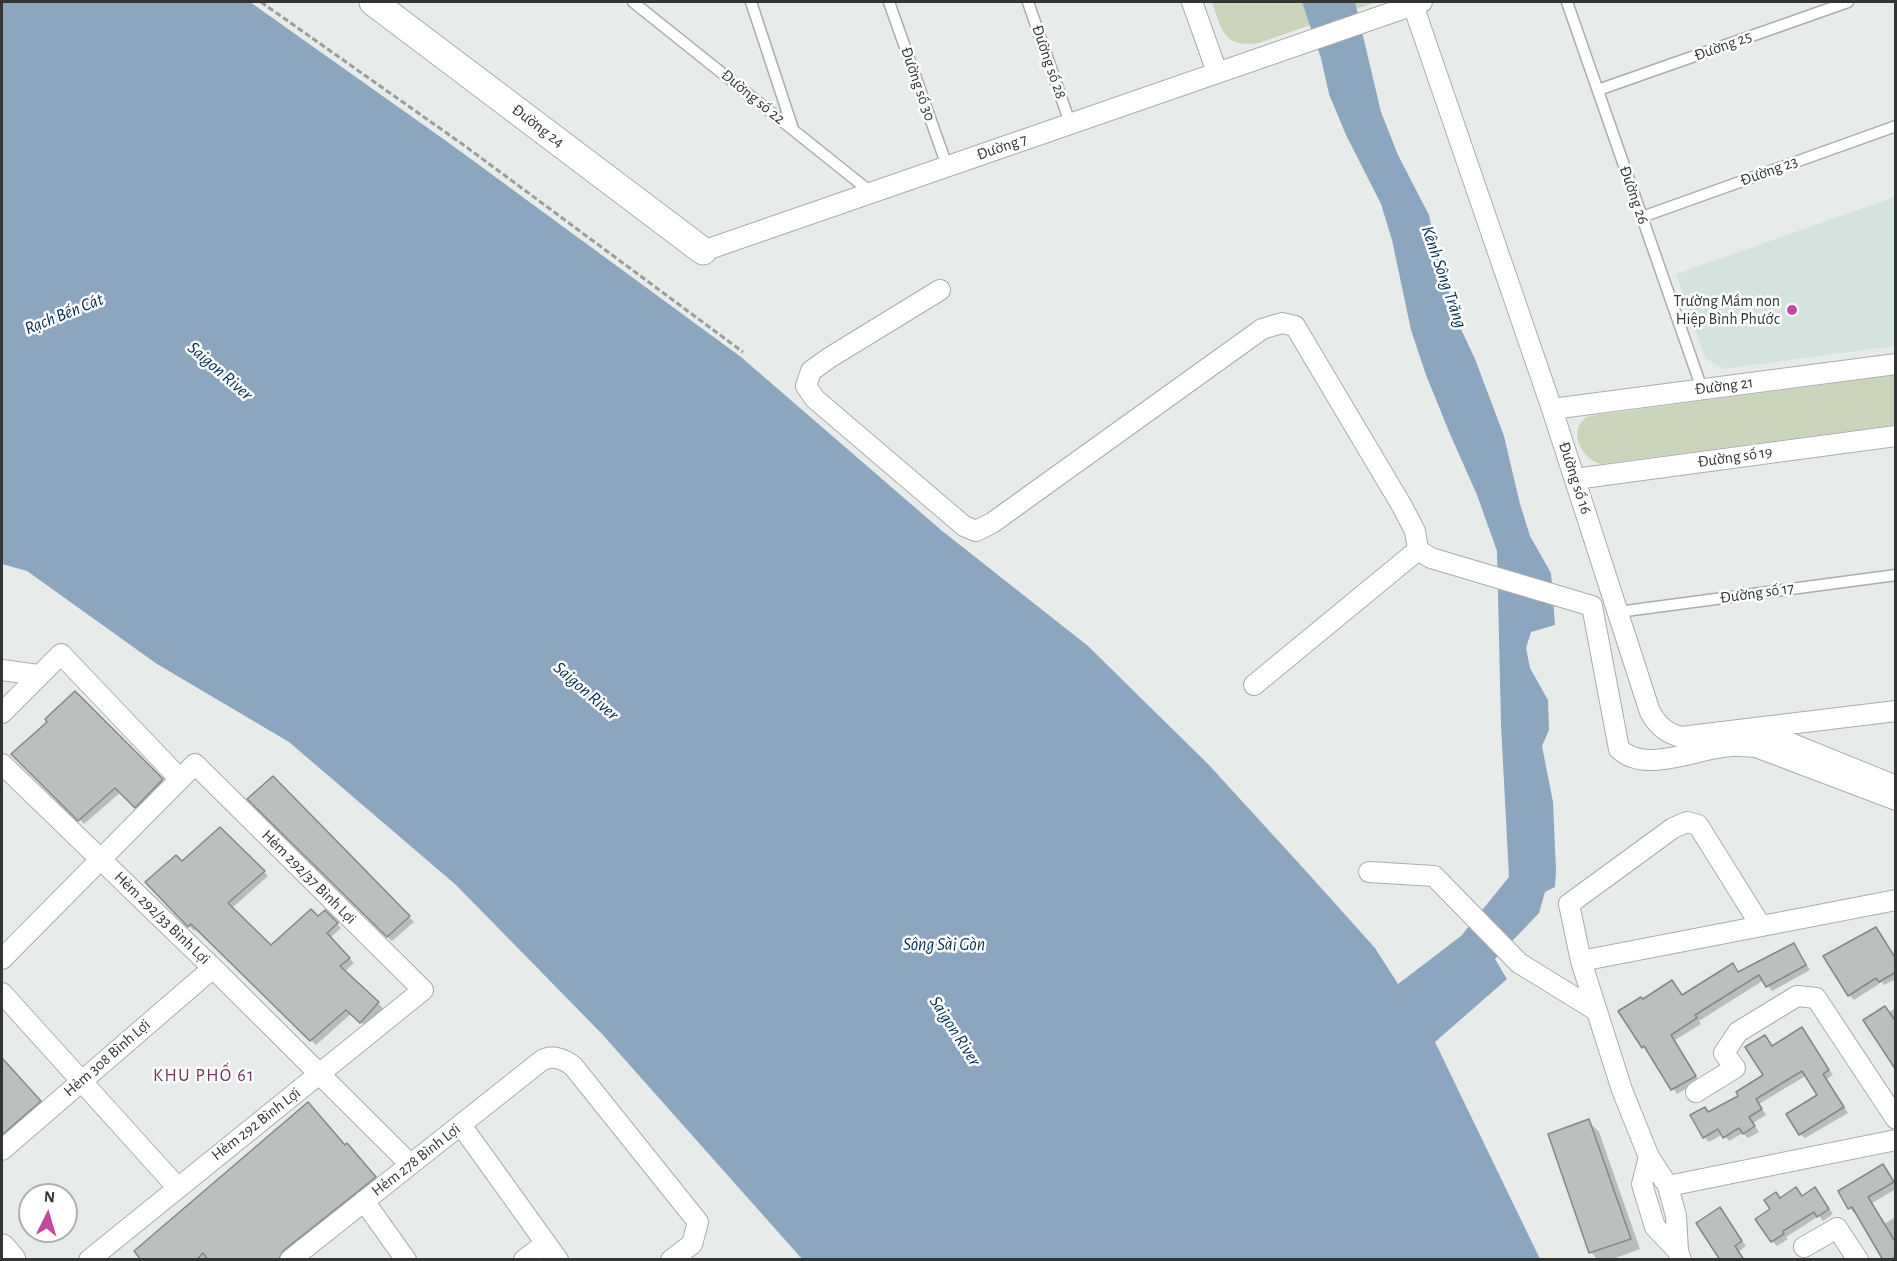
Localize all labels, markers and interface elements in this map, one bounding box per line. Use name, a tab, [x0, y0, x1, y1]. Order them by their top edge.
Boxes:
street label: Đường số 28	[1027, 22, 1071, 102]
street label: Đường 25	[1692, 27, 1754, 65]
street label: Đường số 30	[896, 44, 940, 124]
street label: Đường số 22	[717, 65, 789, 129]
street label: Đường 24	[508, 100, 568, 152]
street label: Đường 7	[974, 129, 1030, 165]
street label: Đường 23	[1738, 152, 1800, 190]
street label: Đường 26	[1615, 163, 1653, 227]
water label: Kênh Sông Trăng	[1416, 223, 1472, 331]
water label: Rạch Bến Cát	[21, 288, 107, 340]
place label: Trường Mầm non Hiệp Bình Phước	[1674, 291, 1780, 329]
marker: Trường Mầm non Hiệp Bình Phước	[1785, 303, 1799, 317]
water label: Saigon River	[183, 337, 257, 405]
street label: Đường 21	[1694, 373, 1754, 399]
street label: Đường số 16	[1554, 439, 1596, 517]
street label: Đường số 19	[1696, 442, 1774, 472]
street label: Đường số 17	[1719, 578, 1795, 608]
water label: Saigon River	[549, 657, 623, 725]
street label: Hẻm 292/37 Bình Lợi	[258, 826, 360, 928]
street label: Hẻm 292/33 Bình Lợi	[110, 867, 214, 969]
water label: Sông Sài Gòn	[903, 934, 985, 956]
water label: Saigon River	[924, 992, 986, 1070]
street label: Hẻm 308 Bình Lợi	[60, 1015, 154, 1101]
district label: KHU PHỐ 61	[153, 1065, 255, 1087]
street label: Hẻm 292 Bình Lợi	[208, 1083, 304, 1165]
street label: Hẻm 278 Bình Lợi	[368, 1119, 464, 1201]
north arrow	[18, 1183, 78, 1243]
text: N	[43, 1189, 56, 1206]

